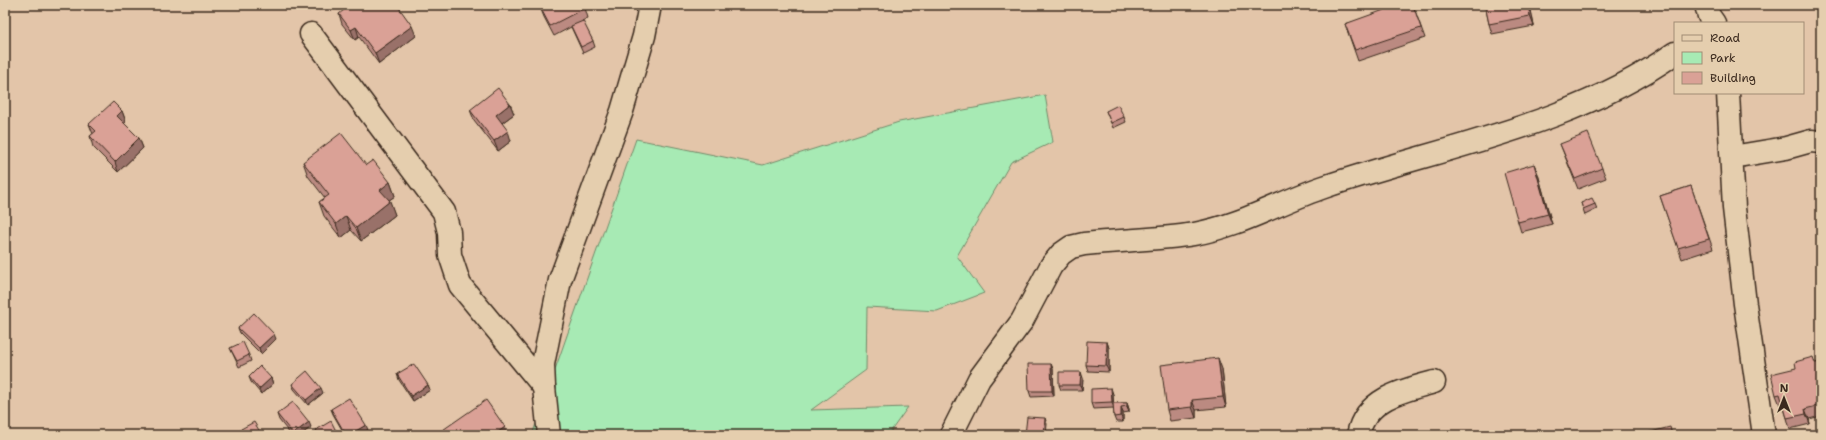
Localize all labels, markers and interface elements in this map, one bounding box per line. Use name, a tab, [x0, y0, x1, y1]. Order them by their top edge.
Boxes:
legend	[1674, 22, 1804, 94]
text: Road	[1710, 30, 1741, 46]
text: Park	[1710, 50, 1736, 66]
text: Building	[1710, 70, 1756, 86]
north arrow	[1764, 378, 1804, 418]
text: N	[1780, 381, 1789, 396]

